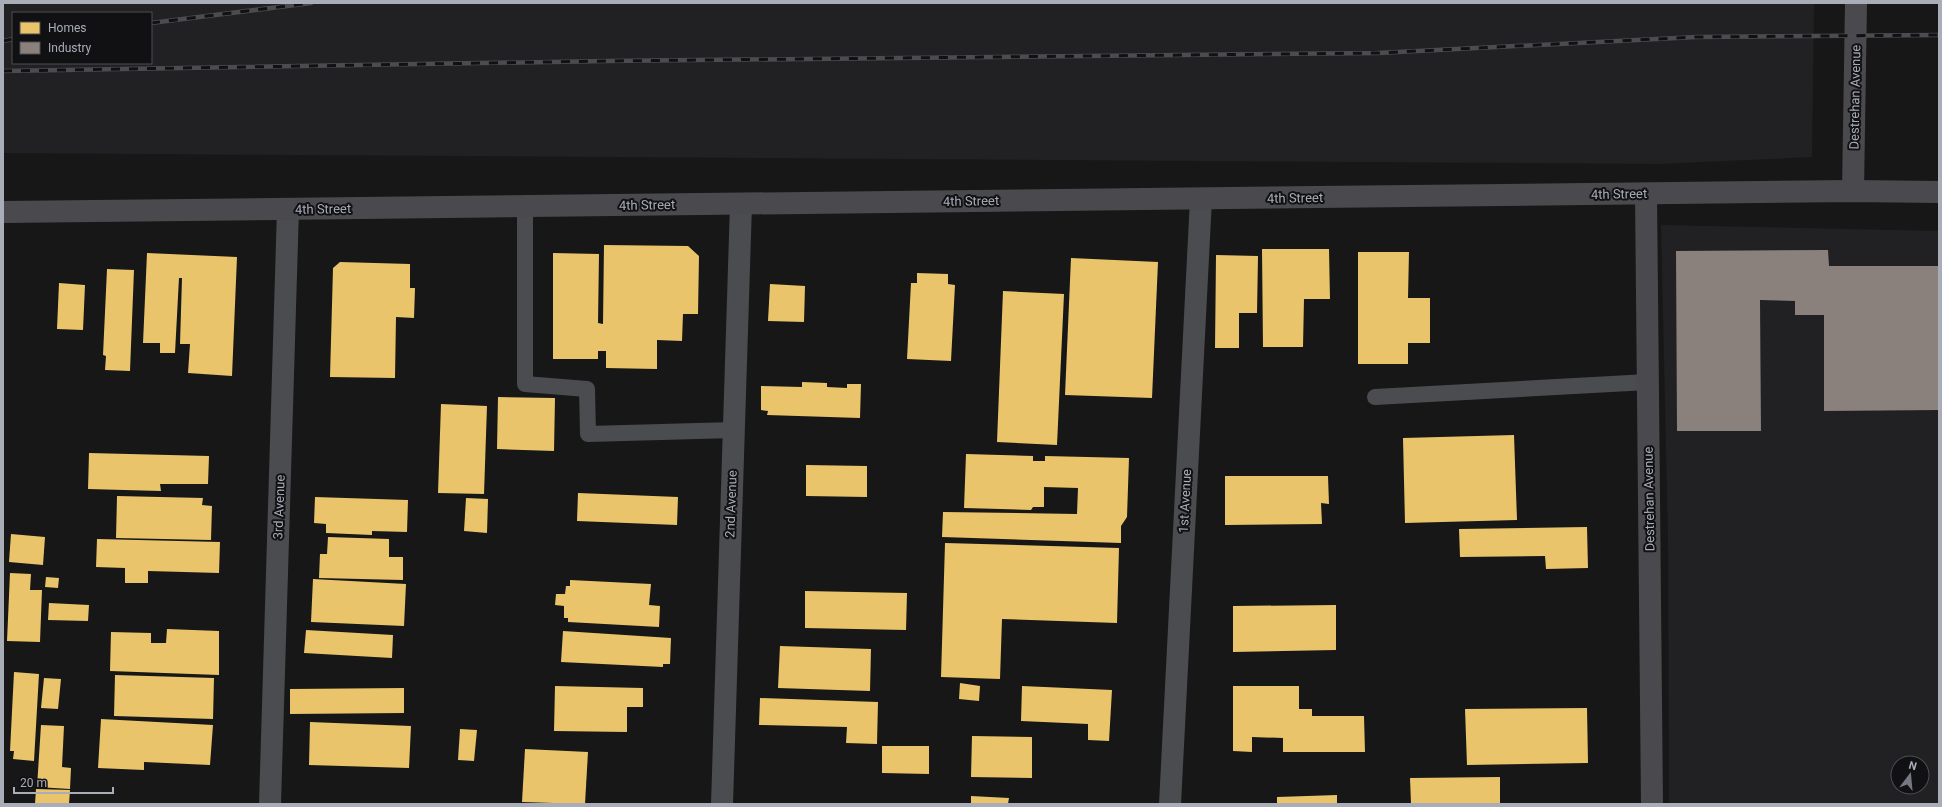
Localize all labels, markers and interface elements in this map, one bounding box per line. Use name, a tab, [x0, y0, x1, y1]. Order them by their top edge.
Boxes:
legend	[12, 12, 152, 64]
text: Homes	[48, 21, 86, 35]
text: Industry	[48, 41, 92, 55]
street label: Destrehan Avenue	[1847, 44, 1863, 149]
street label: 4th Street	[1591, 186, 1647, 202]
street label: 4th Street	[1267, 190, 1323, 206]
street label: 4th Street	[943, 193, 999, 209]
street label: 4th Street	[619, 197, 675, 213]
street label: 4th Street	[295, 201, 351, 217]
street label: Destrehan Avenue	[1641, 446, 1657, 551]
street label: 1st Avenue	[1176, 469, 1194, 533]
street label: 2nd Avenue	[722, 470, 740, 538]
street label: 3rd Avenue	[270, 474, 288, 540]
north arrow	[1890, 755, 1930, 795]
text: N	[1907, 759, 1918, 773]
scale bar	[14, 769, 113, 795]
text: 20 m	[20, 776, 47, 790]

